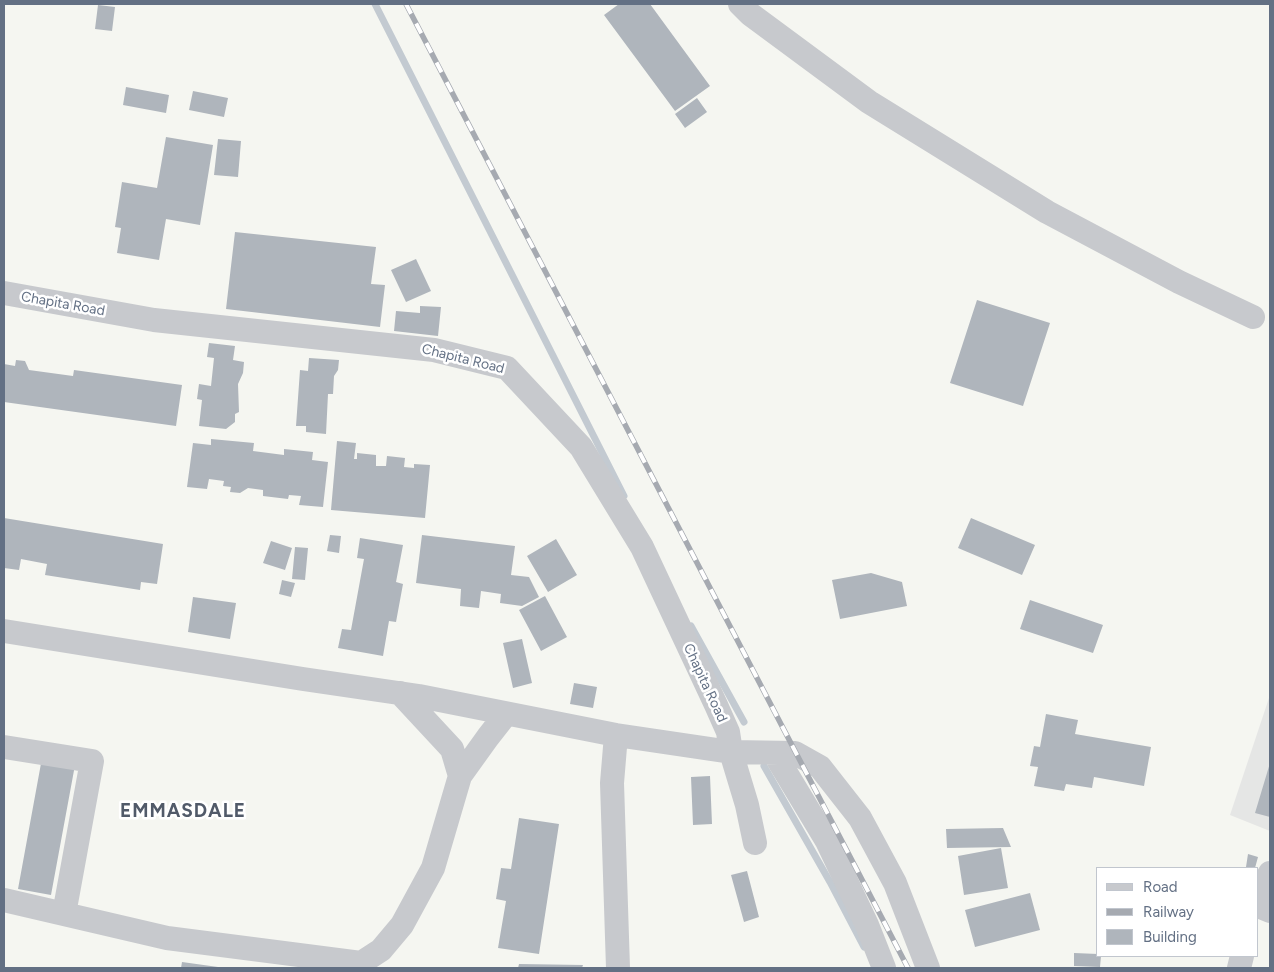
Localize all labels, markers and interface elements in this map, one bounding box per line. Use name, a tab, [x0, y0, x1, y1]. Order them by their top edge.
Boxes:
street label: Chapita Road	[20, 288, 106, 320]
street label: Chapita Road	[420, 341, 506, 377]
street label: Chapita Road	[679, 641, 731, 725]
district label: EMMASDALE	[119, 800, 247, 822]
legend	[1096, 867, 1259, 957]
text: Road	[1143, 878, 1178, 896]
text: Railway	[1143, 903, 1194, 921]
text: Building	[1143, 928, 1197, 946]

